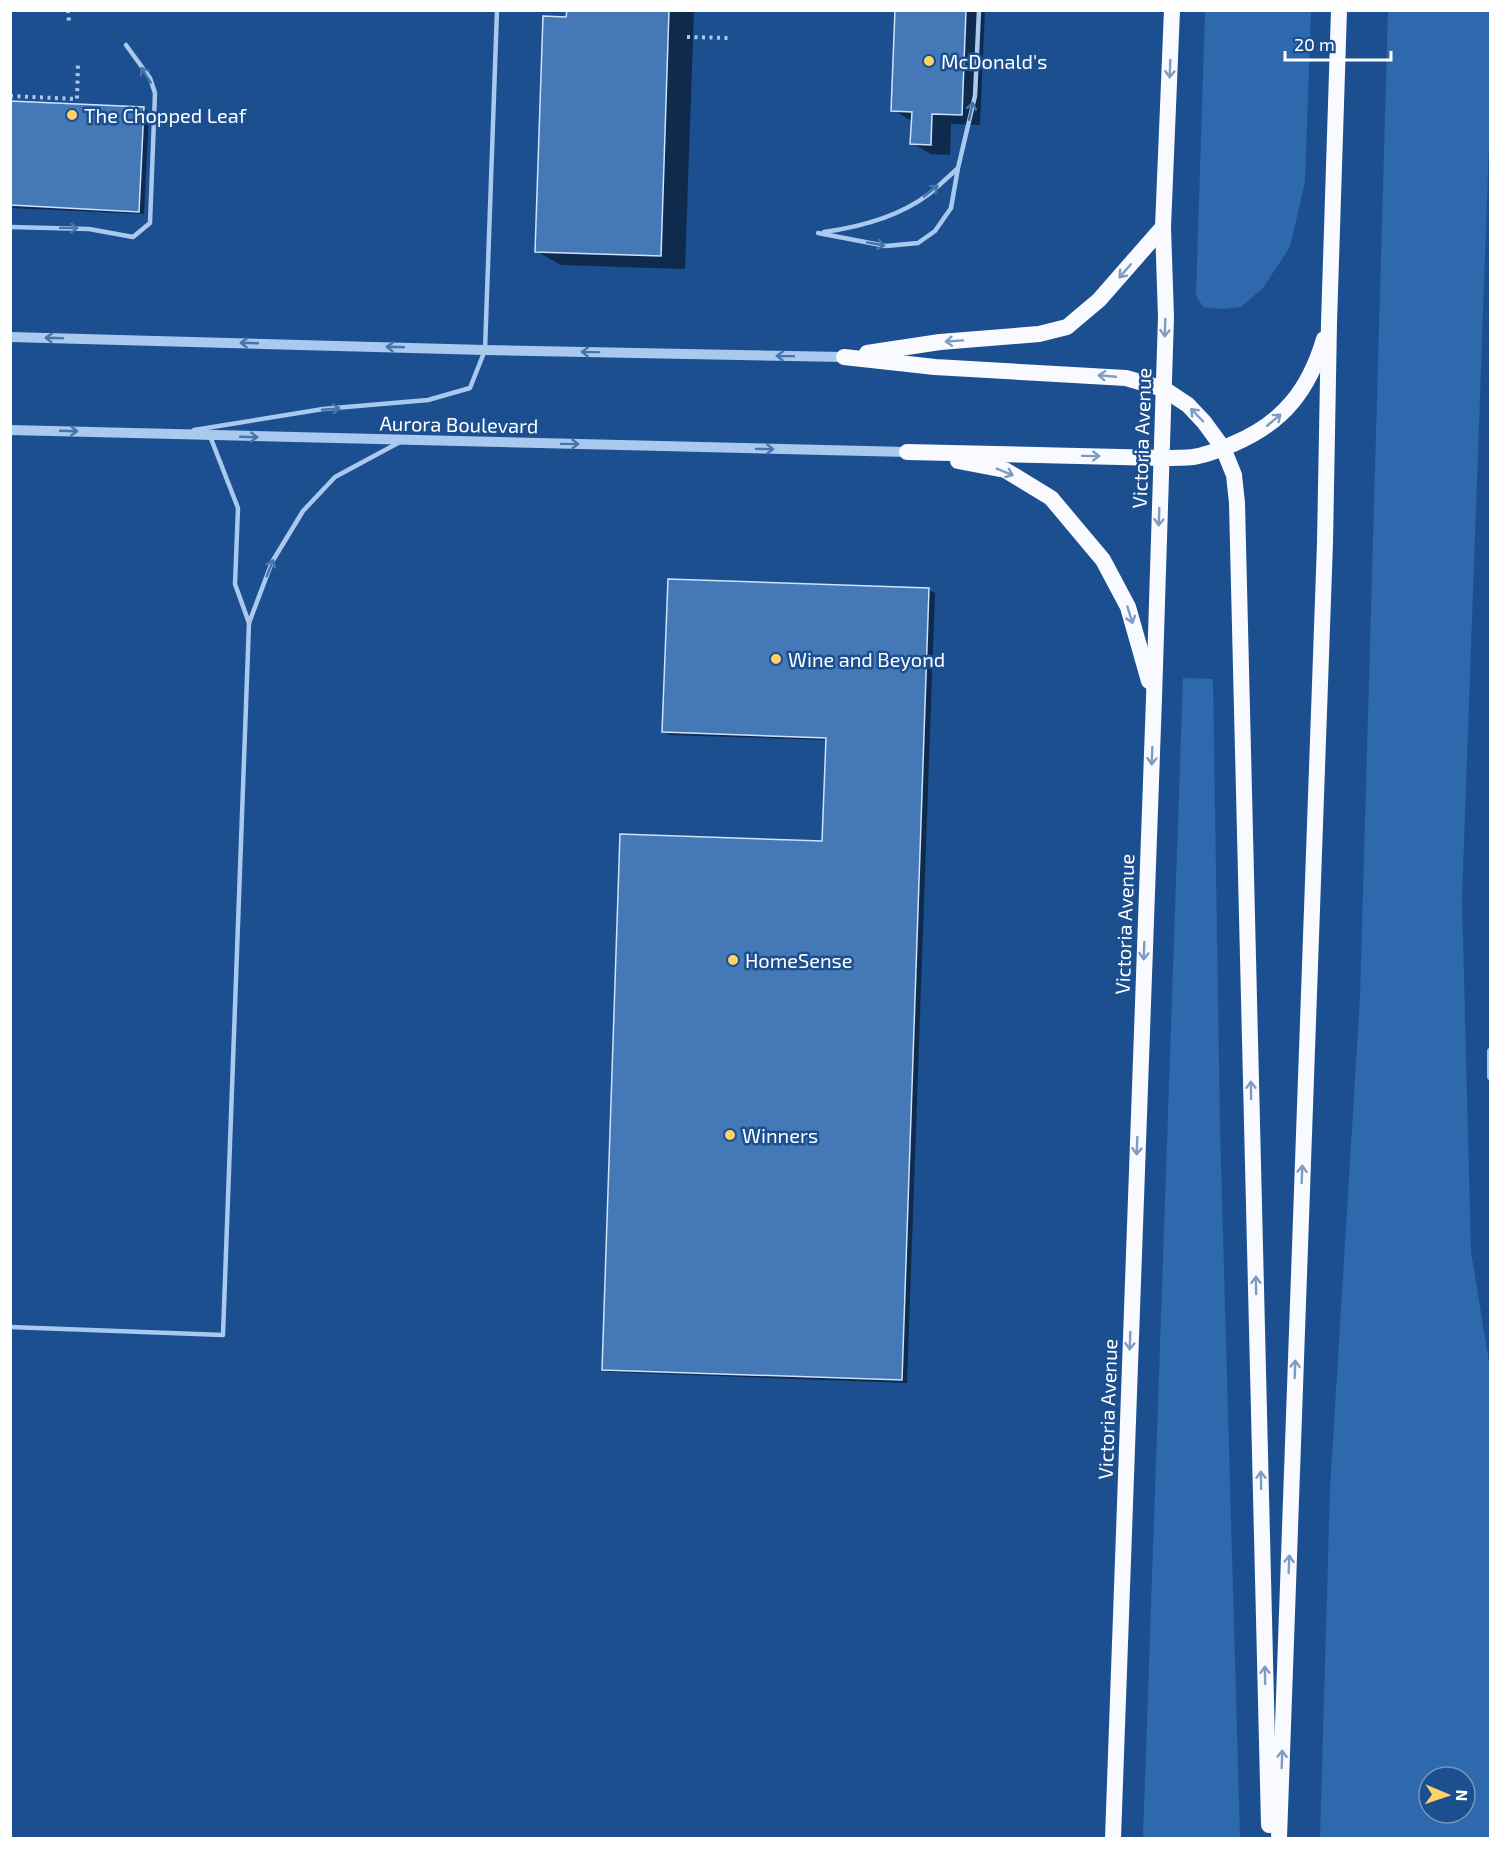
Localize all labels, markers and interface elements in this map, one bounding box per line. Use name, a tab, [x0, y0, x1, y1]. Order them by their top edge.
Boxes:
scale bar	[1285, 24, 1392, 62]
text: 20 m	[1294, 33, 1335, 55]
place label: McDonald's	[941, 49, 1047, 73]
marker: McDonald's	[922, 54, 936, 68]
one-way arrow	[1164, 58, 1175, 78]
one-way arrow	[140, 66, 153, 83]
one-way arrow	[966, 102, 978, 121]
place label: The Chopped Leaf	[84, 103, 247, 127]
marker: The Chopped Leaf	[65, 108, 79, 122]
one-way arrow	[923, 185, 939, 198]
one-way arrow	[58, 223, 78, 234]
one-way arrow	[866, 239, 885, 250]
one-way arrow	[1118, 263, 1132, 278]
one-way arrow	[1160, 317, 1171, 337]
one-way arrow	[45, 332, 65, 344]
one-way arrow	[944, 336, 964, 347]
one-way arrow	[240, 338, 260, 349]
one-way arrow	[386, 342, 406, 353]
one-way arrow	[581, 346, 601, 358]
one-way arrow	[776, 350, 796, 362]
street label: Victoria Avenue	[1127, 367, 1155, 509]
one-way arrow	[1097, 370, 1117, 381]
one-way arrow	[320, 403, 340, 414]
one-way arrow	[1190, 407, 1204, 422]
street label: Aurora Boulevard	[379, 411, 539, 437]
one-way arrow	[1265, 413, 1281, 426]
one-way arrow	[58, 426, 78, 437]
one-way arrow	[238, 431, 258, 442]
one-way arrow	[559, 439, 579, 450]
one-way arrow	[754, 443, 774, 454]
one-way arrow	[1081, 451, 1101, 462]
one-way arrow	[996, 467, 1014, 478]
one-way arrow	[1153, 506, 1165, 526]
one-way arrow	[265, 560, 276, 578]
one-way arrow	[1125, 605, 1136, 624]
place label: Wine and Beyond	[788, 647, 945, 671]
marker: Wine and Beyond	[769, 652, 783, 666]
one-way arrow	[1146, 745, 1157, 765]
street label: Victoria Avenue	[1110, 853, 1138, 995]
one-way arrow	[1139, 940, 1150, 960]
place label: HomeSense	[745, 948, 852, 972]
marker: HomeSense	[726, 953, 740, 967]
one-way arrow	[1245, 1081, 1257, 1101]
place label: Winners	[742, 1123, 818, 1147]
marker: Winners	[723, 1128, 737, 1142]
one-way arrow	[1131, 1135, 1143, 1155]
one-way arrow	[1297, 1165, 1308, 1185]
one-way arrow	[1250, 1276, 1262, 1296]
one-way arrow	[1125, 1330, 1136, 1350]
street label: Victoria Avenue	[1093, 1338, 1121, 1480]
one-way arrow	[1290, 1360, 1301, 1380]
one-way arrow	[1255, 1471, 1266, 1491]
one-way arrow	[1283, 1555, 1294, 1575]
one-way arrow	[1260, 1666, 1271, 1686]
one-way arrow	[1276, 1750, 1287, 1770]
north arrow	[1417, 1765, 1477, 1825]
text: N	[1453, 1789, 1472, 1802]

